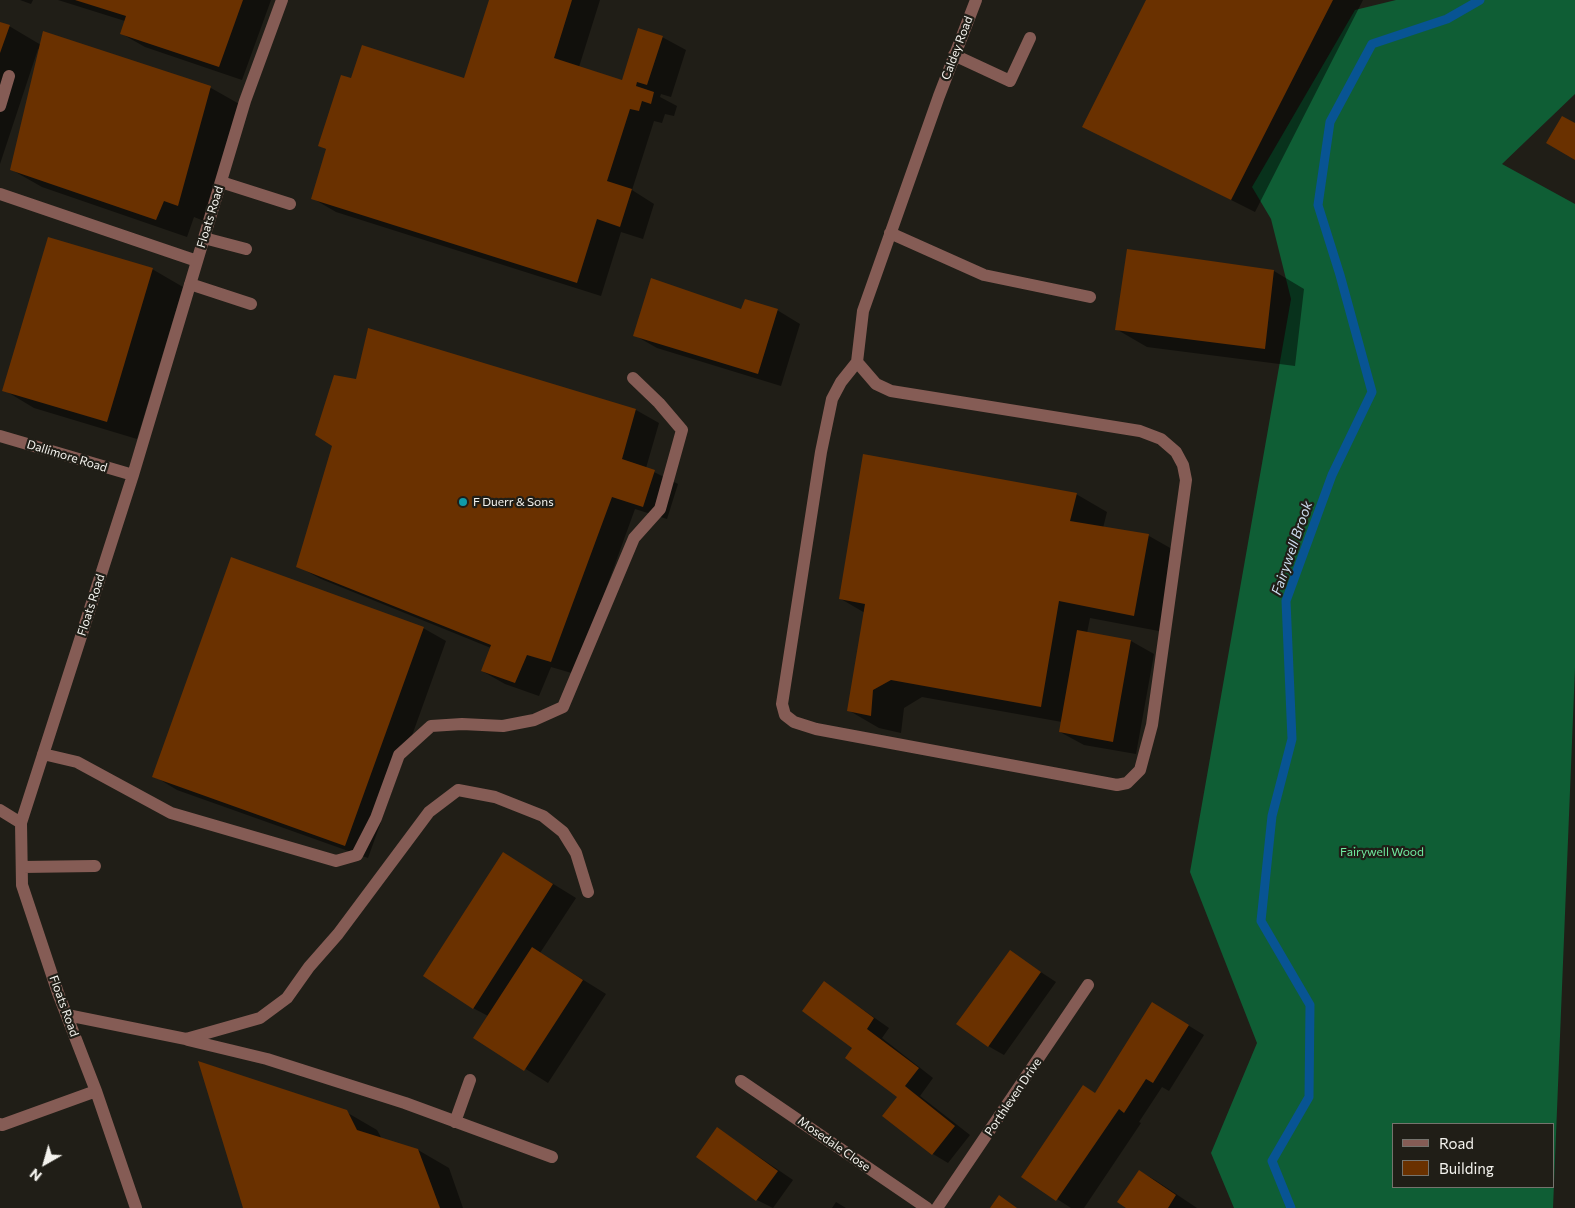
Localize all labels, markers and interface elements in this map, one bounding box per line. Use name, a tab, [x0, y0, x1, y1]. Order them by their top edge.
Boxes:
street label: Caldey Road	[938, 14, 976, 82]
street label: Floats Road	[194, 184, 226, 250]
street label: Dallimore Road	[25, 437, 109, 475]
place label: F Duerr & Sons	[473, 495, 554, 509]
marker: F Duerr & Sons	[457, 496, 469, 508]
water label: Fairywell Brook	[1268, 499, 1316, 597]
street label: Floats Road	[74, 572, 108, 638]
park label: Fairywell Wood	[1340, 845, 1424, 859]
street label: Floats Road	[46, 973, 82, 1039]
street label: Porthleven Drive	[982, 1055, 1044, 1139]
street label: Mosedale Close	[795, 1114, 873, 1174]
legend	[1392, 1123, 1555, 1188]
text: Road	[1439, 1134, 1474, 1152]
north arrow	[20, 1138, 70, 1188]
text: Building	[1439, 1159, 1494, 1177]
text: N	[26, 1165, 45, 1185]

